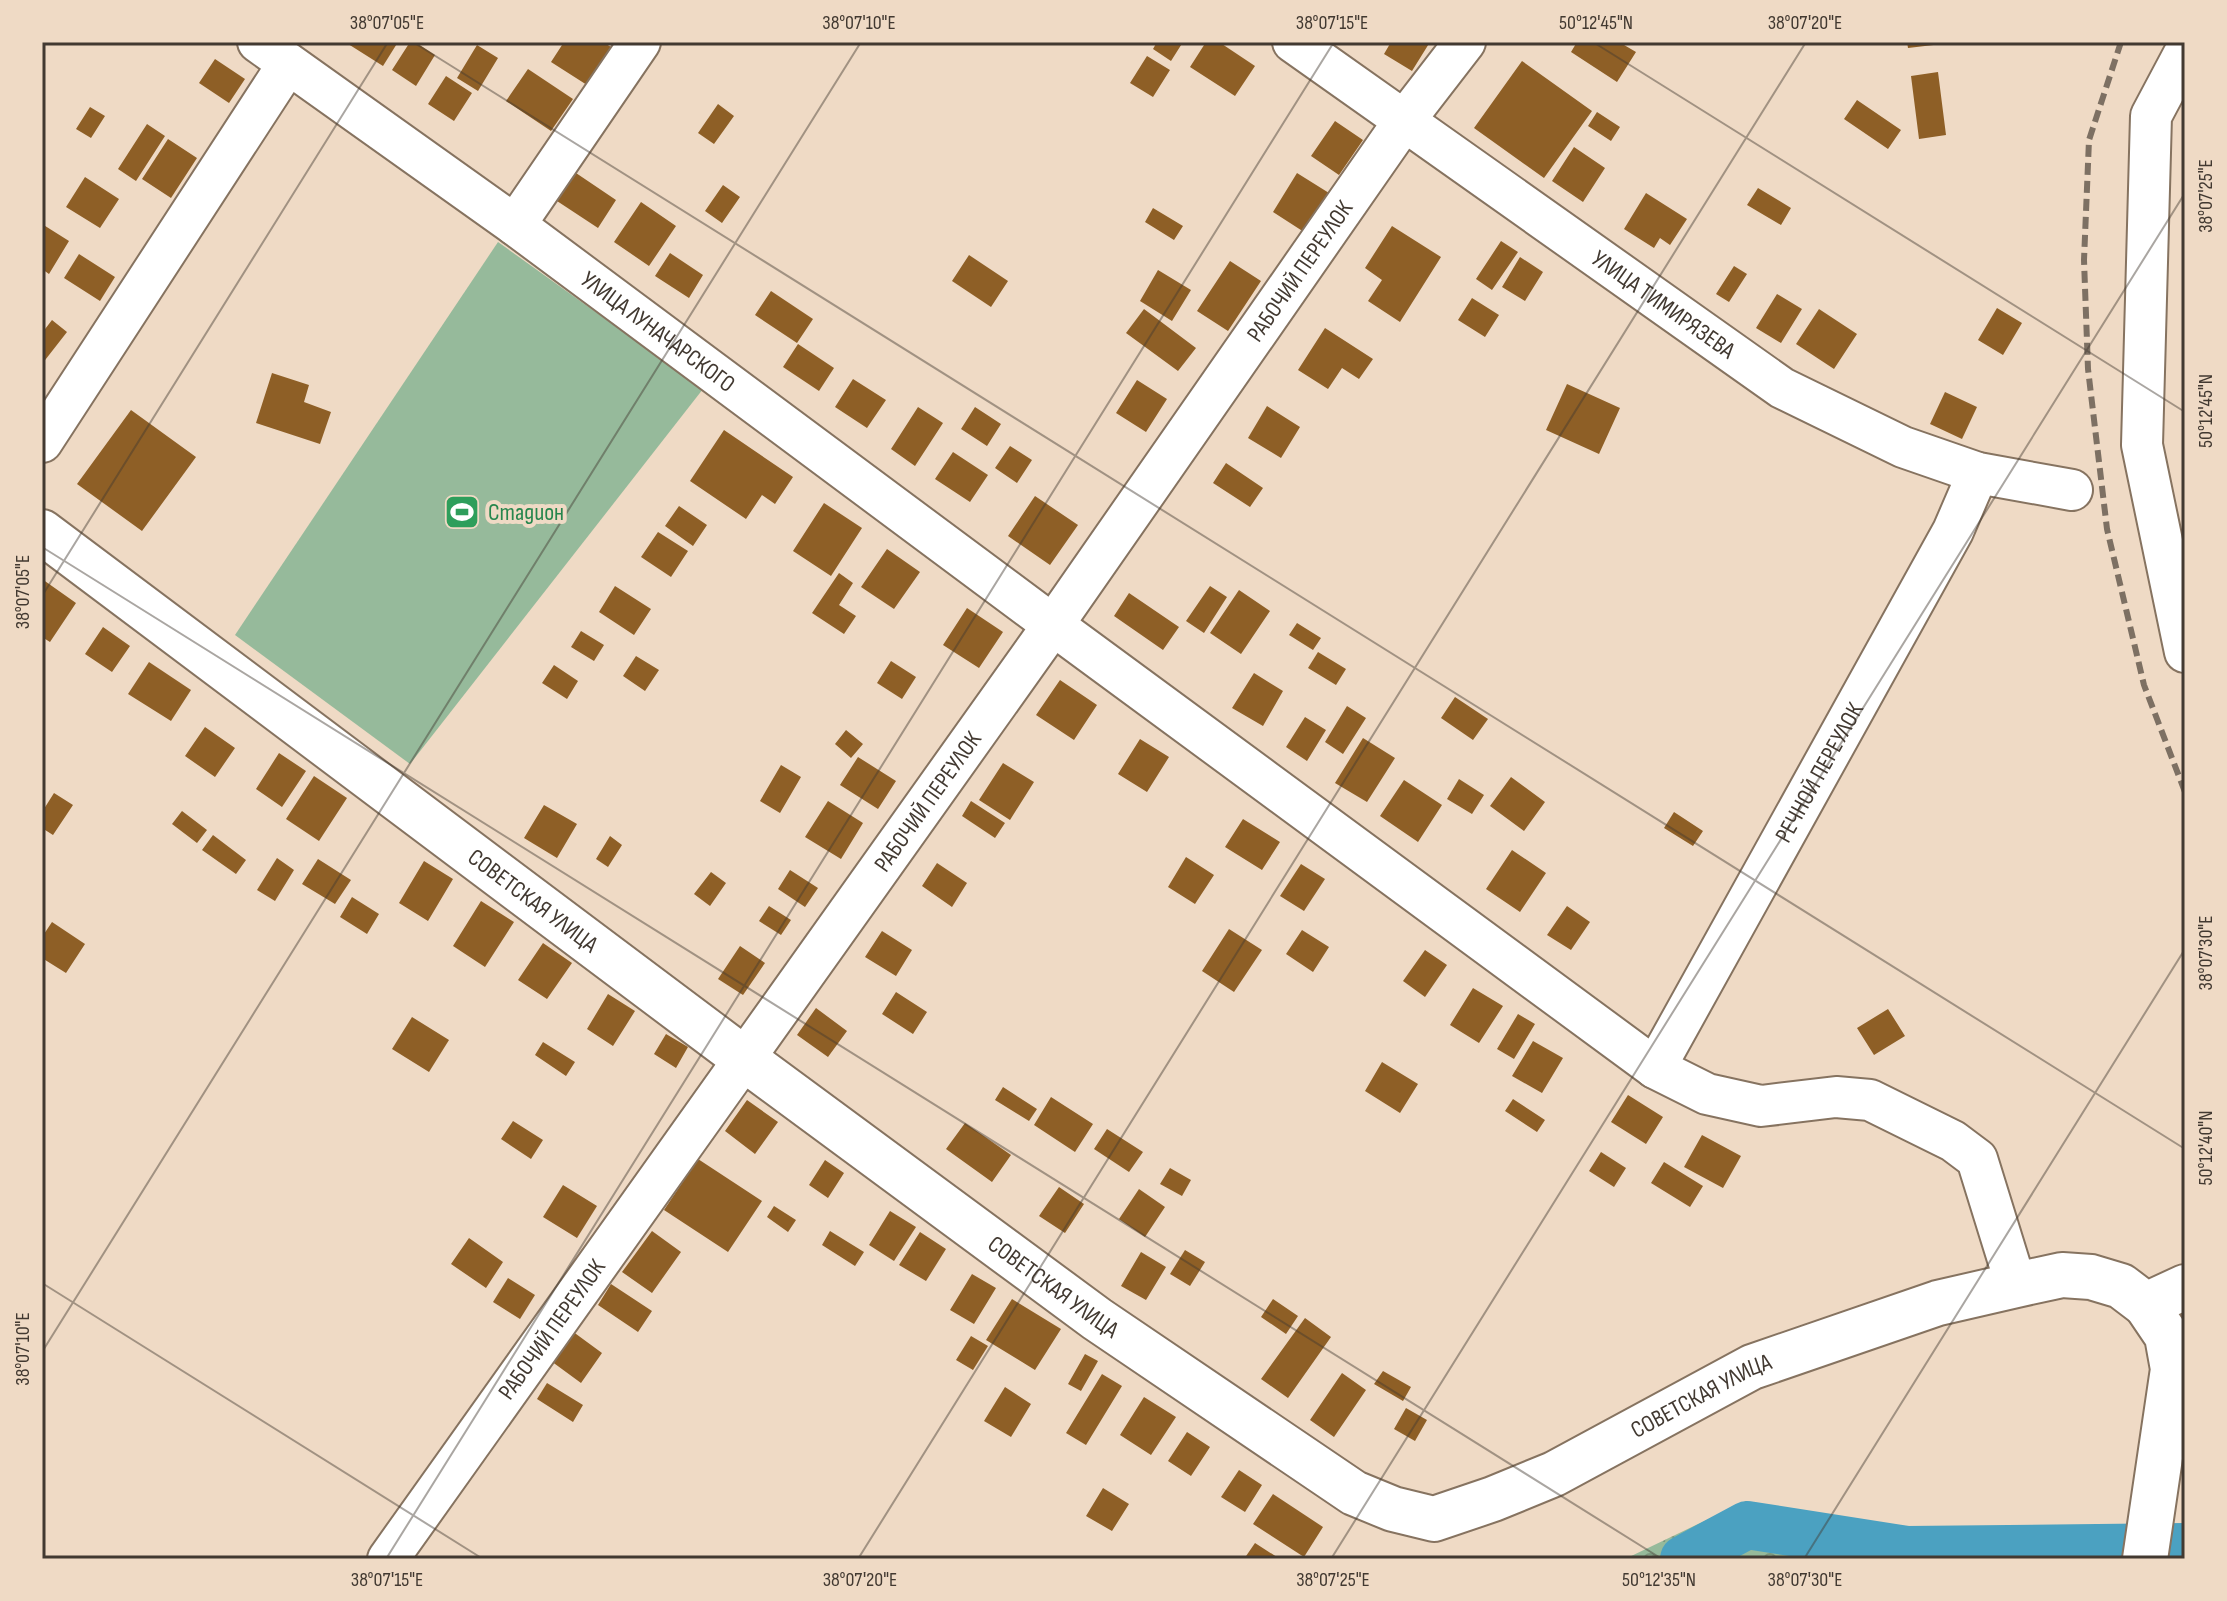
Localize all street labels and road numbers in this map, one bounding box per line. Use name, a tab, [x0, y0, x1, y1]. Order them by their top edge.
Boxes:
street label: РАБОЧИЙ ПЕРЕУЛОК	[1241, 195, 1359, 347]
street label: УЛИЦА ТИМИРЯЗЕВА	[1586, 244, 1741, 366]
street label: УЛИЦА ЛУНАЧАРСКОГО	[575, 265, 741, 399]
street label: РЕЧНОЙ ПЕРЕУЛОК	[1769, 698, 1870, 848]
street label: РАБОЧИЙ ПЕРЕУЛОК	[868, 726, 988, 877]
street label: СОВЕТСКАЯ УЛИЦА	[462, 843, 604, 959]
street label: СОВЕТСКАЯ УЛИЦА	[982, 1230, 1125, 1345]
street label: РАБОЧИЙ ПЕРЕУЛОК	[492, 1254, 612, 1405]
street label: СОВЕТСКАЯ УЛИЦА	[1626, 1347, 1776, 1445]

